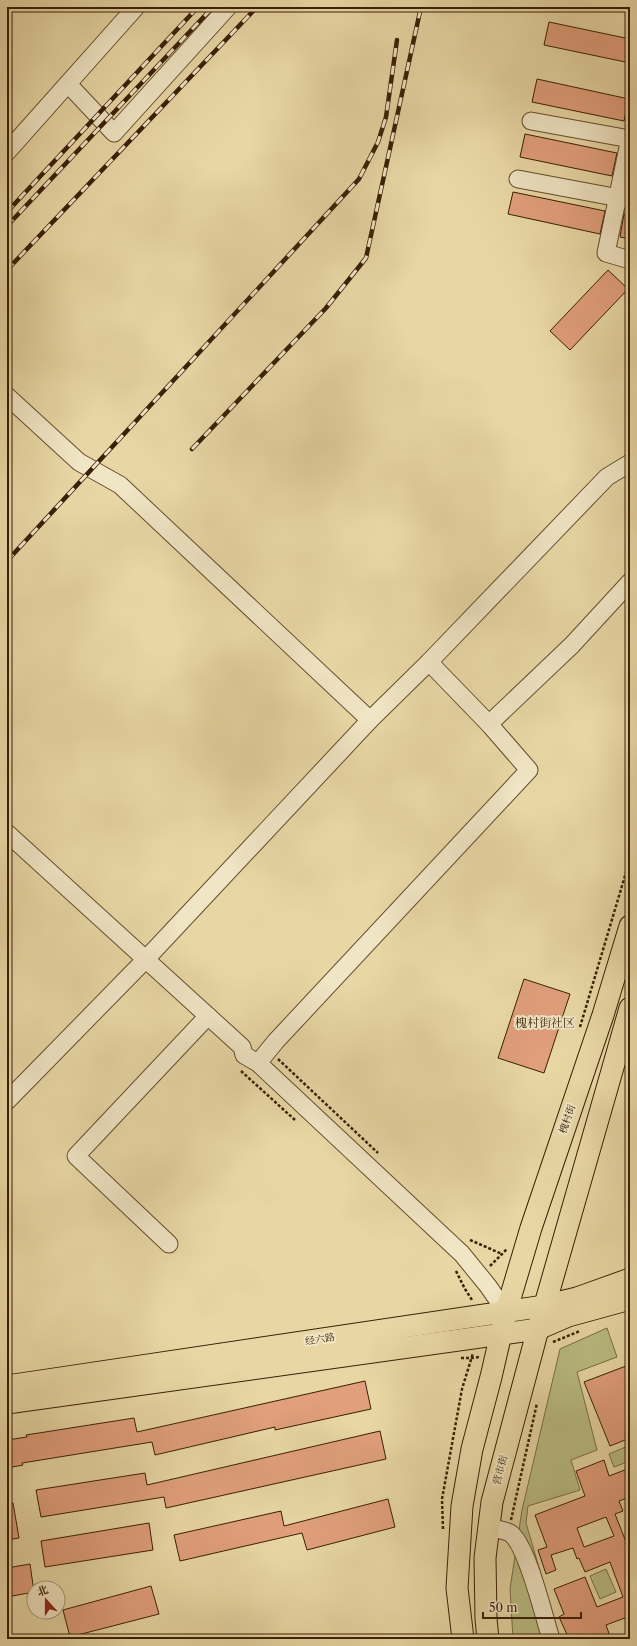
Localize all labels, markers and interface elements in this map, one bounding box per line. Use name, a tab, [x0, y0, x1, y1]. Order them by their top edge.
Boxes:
district label: 槐村街社区	[515, 1015, 575, 1030]
street label: 槐村街	[556, 1103, 578, 1135]
street label: 经六路	[304, 1330, 336, 1348]
street label: 营市街	[490, 1454, 510, 1486]
north arrow	[26, 1580, 66, 1620]
text: 北	[35, 1582, 50, 1599]
scale bar	[483, 1594, 581, 1620]
text: 50 m	[489, 1600, 518, 1615]

